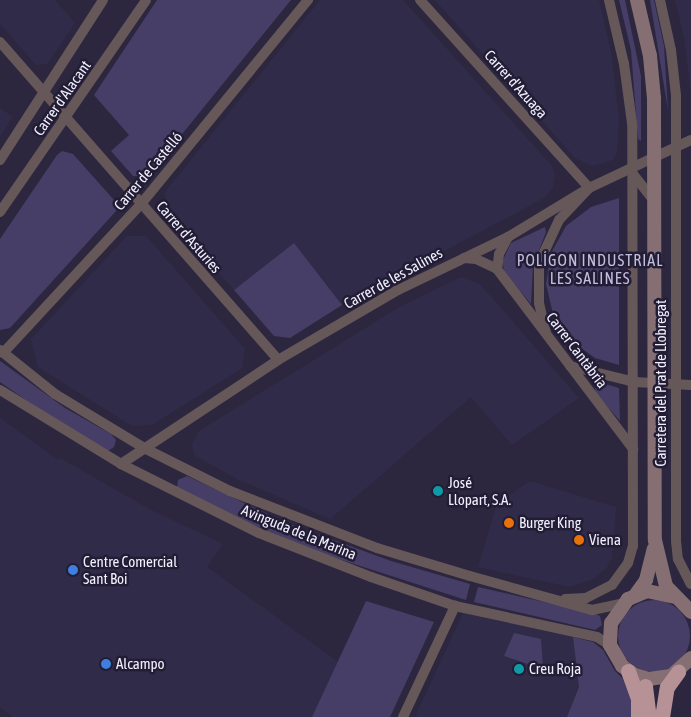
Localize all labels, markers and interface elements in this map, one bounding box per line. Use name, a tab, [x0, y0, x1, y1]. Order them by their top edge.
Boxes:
street label: Carrer d'Azuaga	[481, 46, 551, 122]
street label: Carrer d'Alacant	[29, 57, 95, 139]
street label: Carrer de Castelló	[110, 128, 186, 214]
street label: Carrer d'Asturies	[153, 197, 225, 277]
street label: Carrer de les Salines	[341, 243, 445, 313]
district label: POLÍGON INDUSTRIAL LES SALINES	[514, 250, 666, 288]
street label: Carretera del Prat de Llobregat	[652, 300, 670, 466]
street label: Carrer Cantàbria	[543, 309, 611, 391]
place label: José Llopart, S.A.	[448, 473, 511, 508]
marker: José Llopart, S.A.	[432, 485, 444, 497]
street label: Avinguda de la Marina	[239, 501, 359, 563]
place label: Burger King	[519, 514, 581, 532]
marker: Burger King	[503, 517, 515, 529]
place label: Viena	[589, 531, 621, 549]
marker: Viena	[573, 534, 585, 546]
place label: Centre Comercial Sant Boi	[83, 552, 177, 587]
marker: Centre Comercial Sant Boi	[67, 564, 79, 576]
place label: Alcampo	[116, 655, 165, 673]
marker: Alcampo	[100, 658, 112, 670]
place label: Creu Roja	[529, 660, 581, 678]
marker: Creu Roja	[513, 663, 525, 675]

